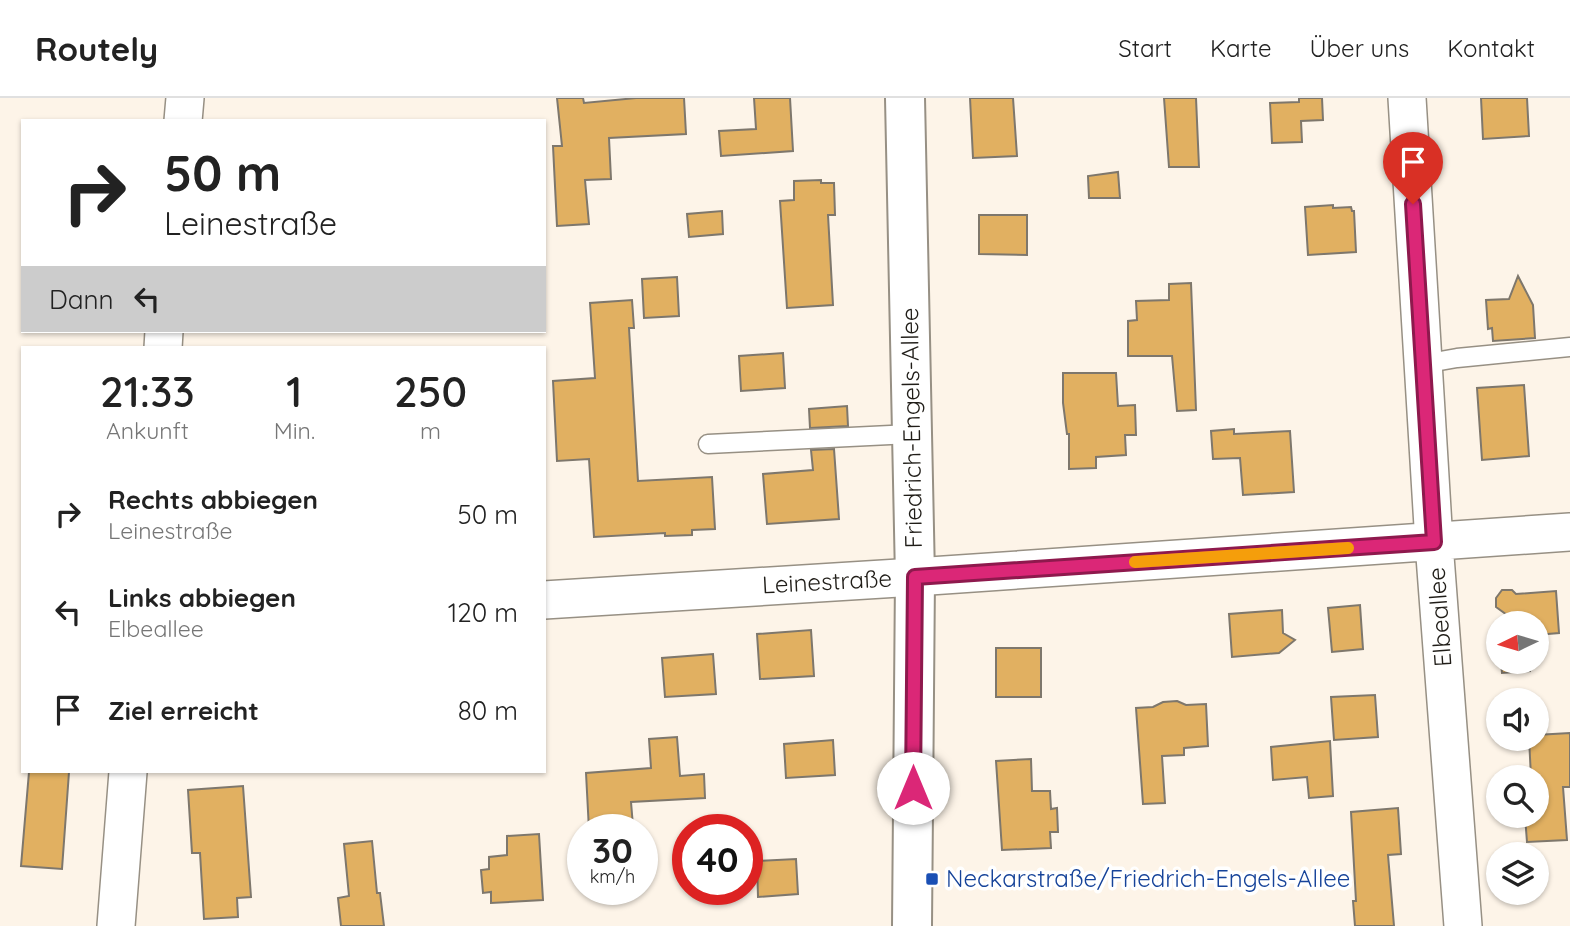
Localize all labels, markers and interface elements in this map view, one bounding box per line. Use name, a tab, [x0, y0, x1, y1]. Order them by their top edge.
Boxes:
text: Routely	[35, 28, 158, 69]
text: Start	[1118, 33, 1172, 63]
text: Karte	[1210, 33, 1271, 63]
text: Über uns	[1309, 33, 1409, 63]
text: Kontakt	[1447, 33, 1535, 63]
pin	[1383, 132, 1443, 204]
text: 50 m	[164, 142, 281, 203]
icon: arrive	[1394, 143, 1432, 181]
icon: right	[49, 147, 140, 238]
text: Leinestraße	[164, 203, 337, 243]
icon: left	[128, 280, 166, 318]
text: Dann	[49, 283, 114, 316]
street label: Friedrich-Engels-Allee	[894, 307, 928, 549]
text: 21:33	[100, 365, 195, 418]
text: 1	[286, 365, 302, 418]
text: 250	[394, 365, 467, 418]
text: Ankunft	[106, 416, 189, 445]
text: Min.	[274, 416, 315, 445]
text: m	[420, 416, 441, 445]
text: Rechts abbiegen	[108, 483, 318, 516]
icon: right	[49, 495, 87, 533]
text: 50 m	[458, 498, 518, 531]
text: Leinestraße	[108, 516, 232, 545]
street label: Leinestraße	[761, 563, 893, 599]
street label: Elbeallee	[1421, 566, 1457, 668]
text: Links abbiegen	[108, 581, 296, 614]
icon: left	[49, 593, 87, 631]
text: 120 m	[448, 596, 518, 629]
north arrow	[1486, 611, 1549, 674]
map controls	[1486, 611, 1549, 905]
text: Elbeallee	[108, 614, 204, 643]
button: sound	[1486, 688, 1549, 751]
icon: arrive	[49, 691, 87, 729]
text: Ziel erreicht	[108, 694, 259, 727]
text: 80 m	[458, 694, 518, 727]
position arrow	[876, 751, 950, 825]
button: search	[1486, 765, 1549, 828]
speed limit sign: 40	[672, 814, 763, 905]
text: 30	[592, 828, 633, 872]
button: layers	[1486, 842, 1549, 905]
place label: Neckarstraße/Friedrich-Engels-Allee	[946, 863, 1350, 893]
text: km/h	[590, 865, 635, 888]
marker: Neckarstraße/Friedrich-Engels-Allee	[924, 871, 940, 887]

